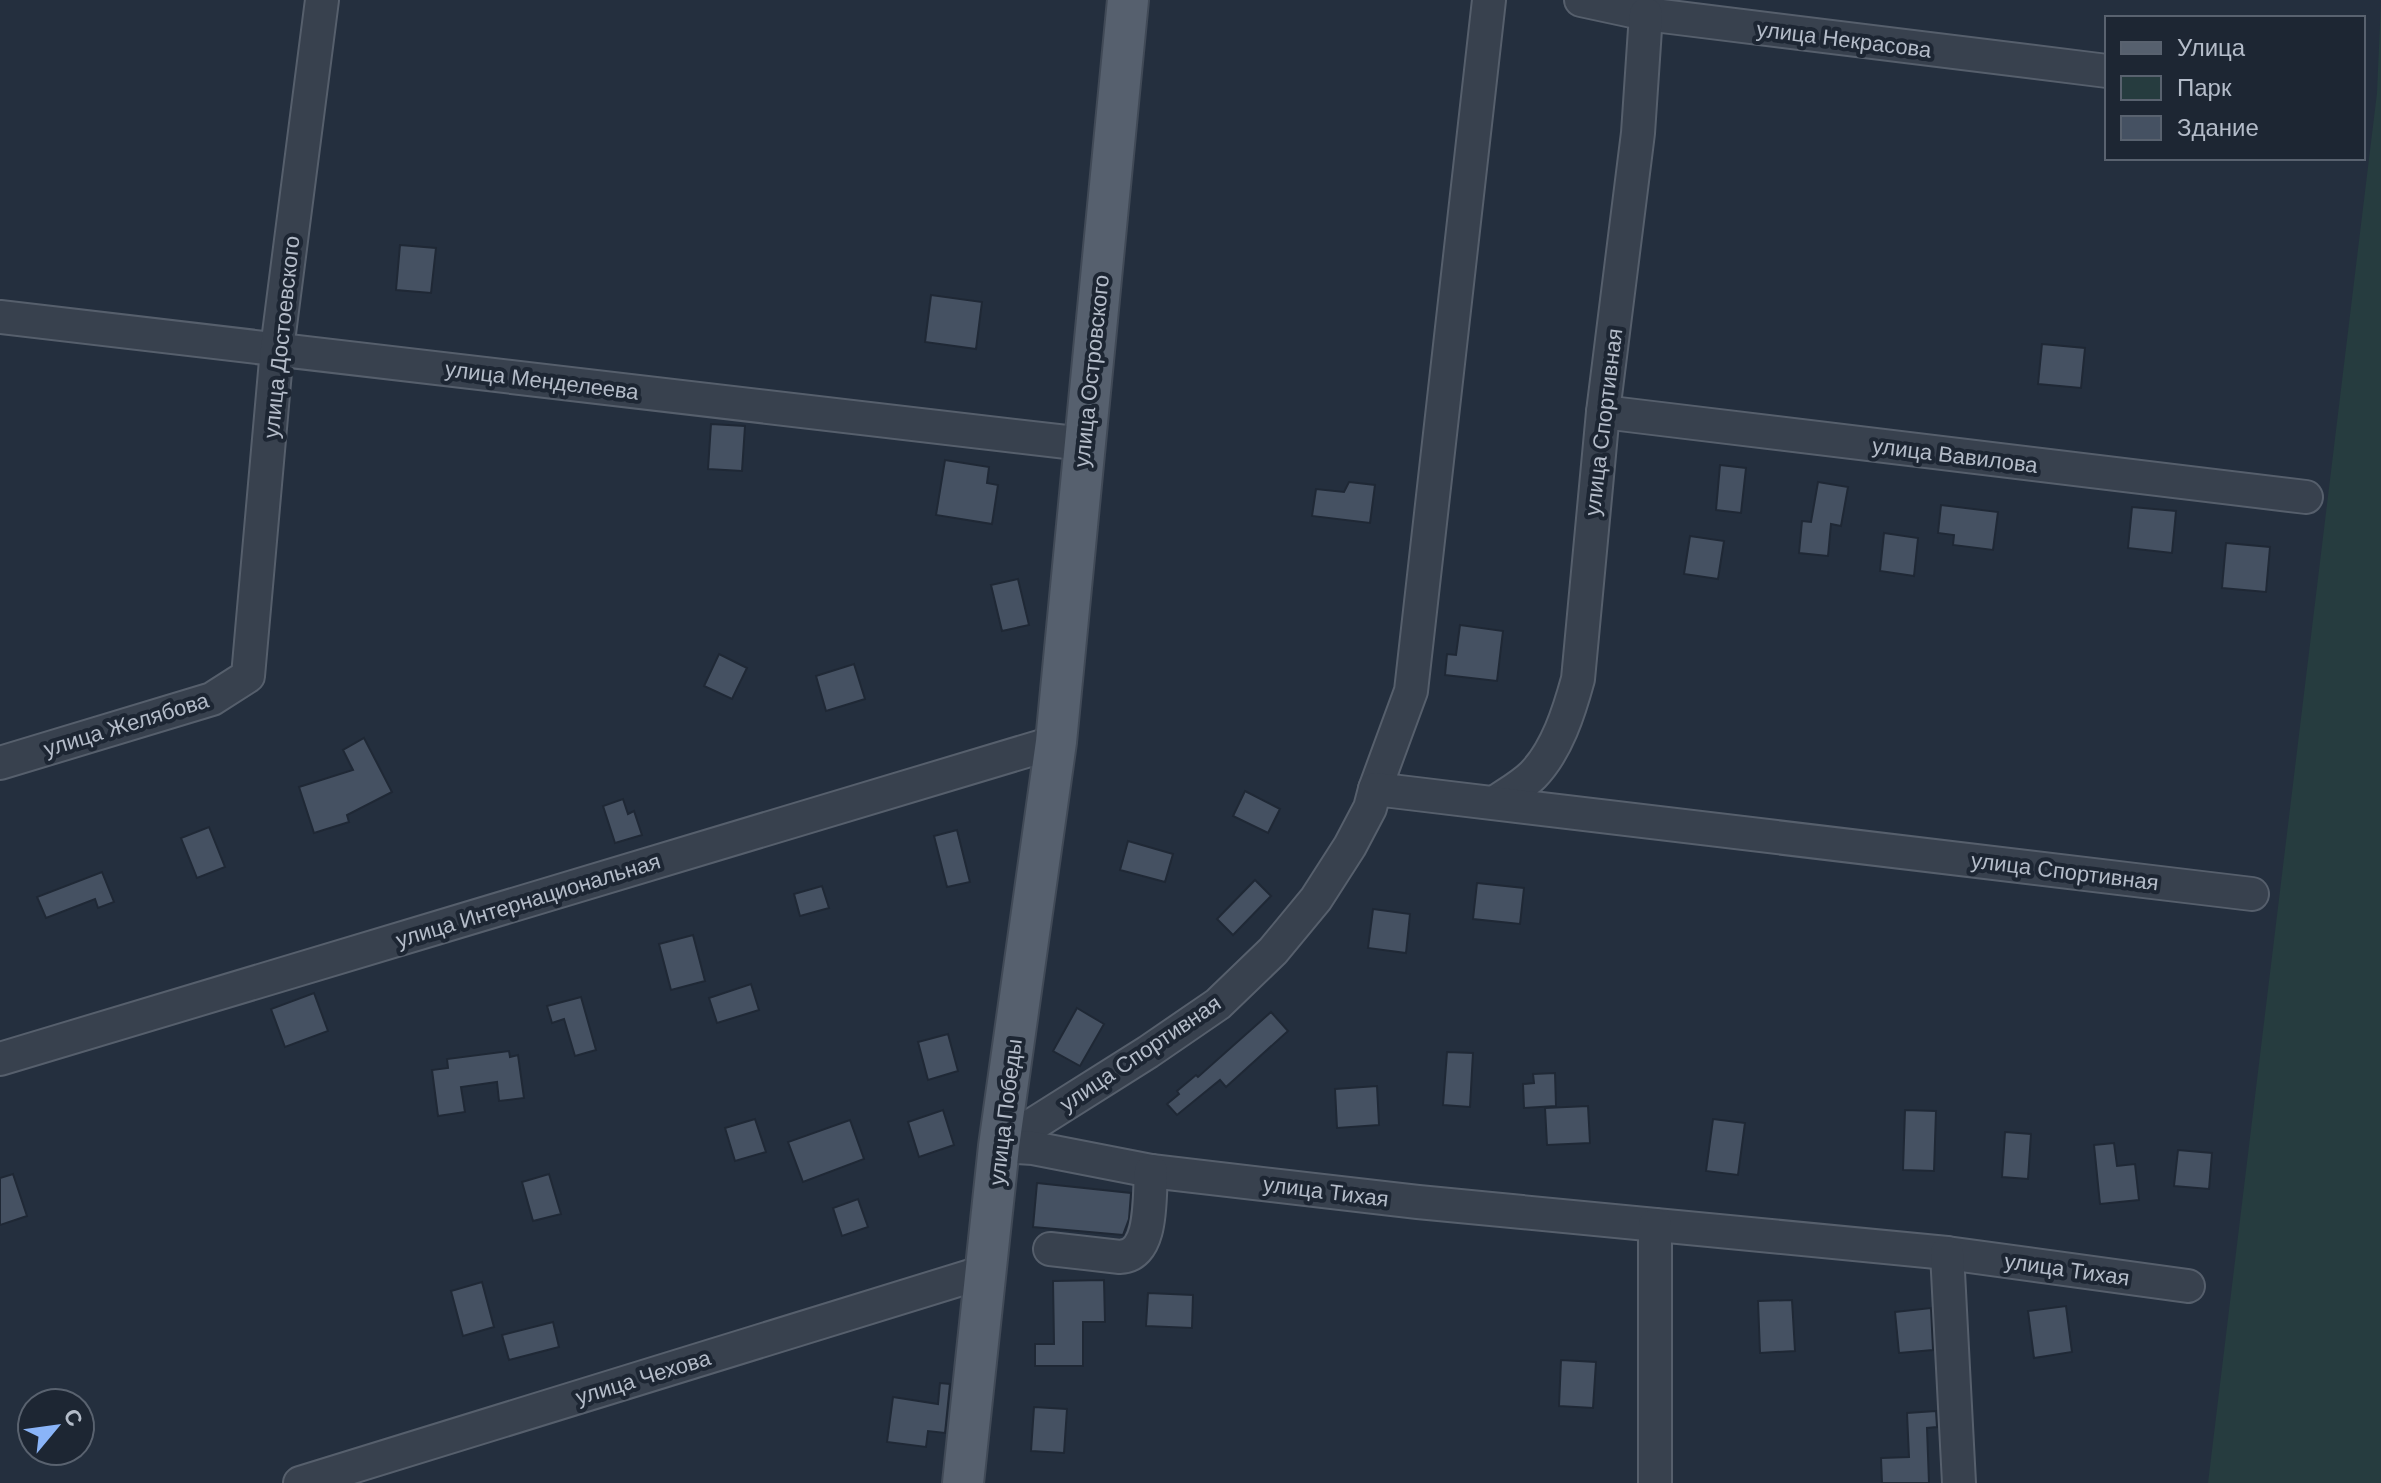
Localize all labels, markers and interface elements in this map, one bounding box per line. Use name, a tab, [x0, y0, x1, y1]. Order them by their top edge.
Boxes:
street label: улица Некрасова	[1755, 16, 1934, 63]
legend	[2105, 16, 2365, 160]
text: Улица	[2177, 34, 2246, 61]
text: Парк	[2177, 74, 2232, 101]
text: Здание	[2177, 114, 2259, 141]
street label: улица Достоевского	[258, 234, 305, 440]
street label: улица Островского	[1069, 273, 1114, 469]
street label: улица Спортивная	[1580, 327, 1627, 517]
street label: улица Менделеева	[444, 356, 641, 405]
street label: улица Вавилова	[1871, 433, 2040, 478]
street label: улица Желябова	[41, 687, 212, 761]
street label: улица Интернациональная	[393, 848, 663, 953]
street label: улица Спортивная	[1970, 848, 2160, 895]
street label: улица Спортивная	[1055, 990, 1226, 1117]
street label: улица Победы	[984, 1037, 1027, 1187]
street label: улица Тихая	[1262, 1171, 1390, 1212]
street label: улица Тихая	[2003, 1248, 2131, 1291]
street label: улица Чехова	[573, 1345, 714, 1410]
north arrow	[16, 1387, 96, 1467]
text: С	[58, 1405, 88, 1431]

